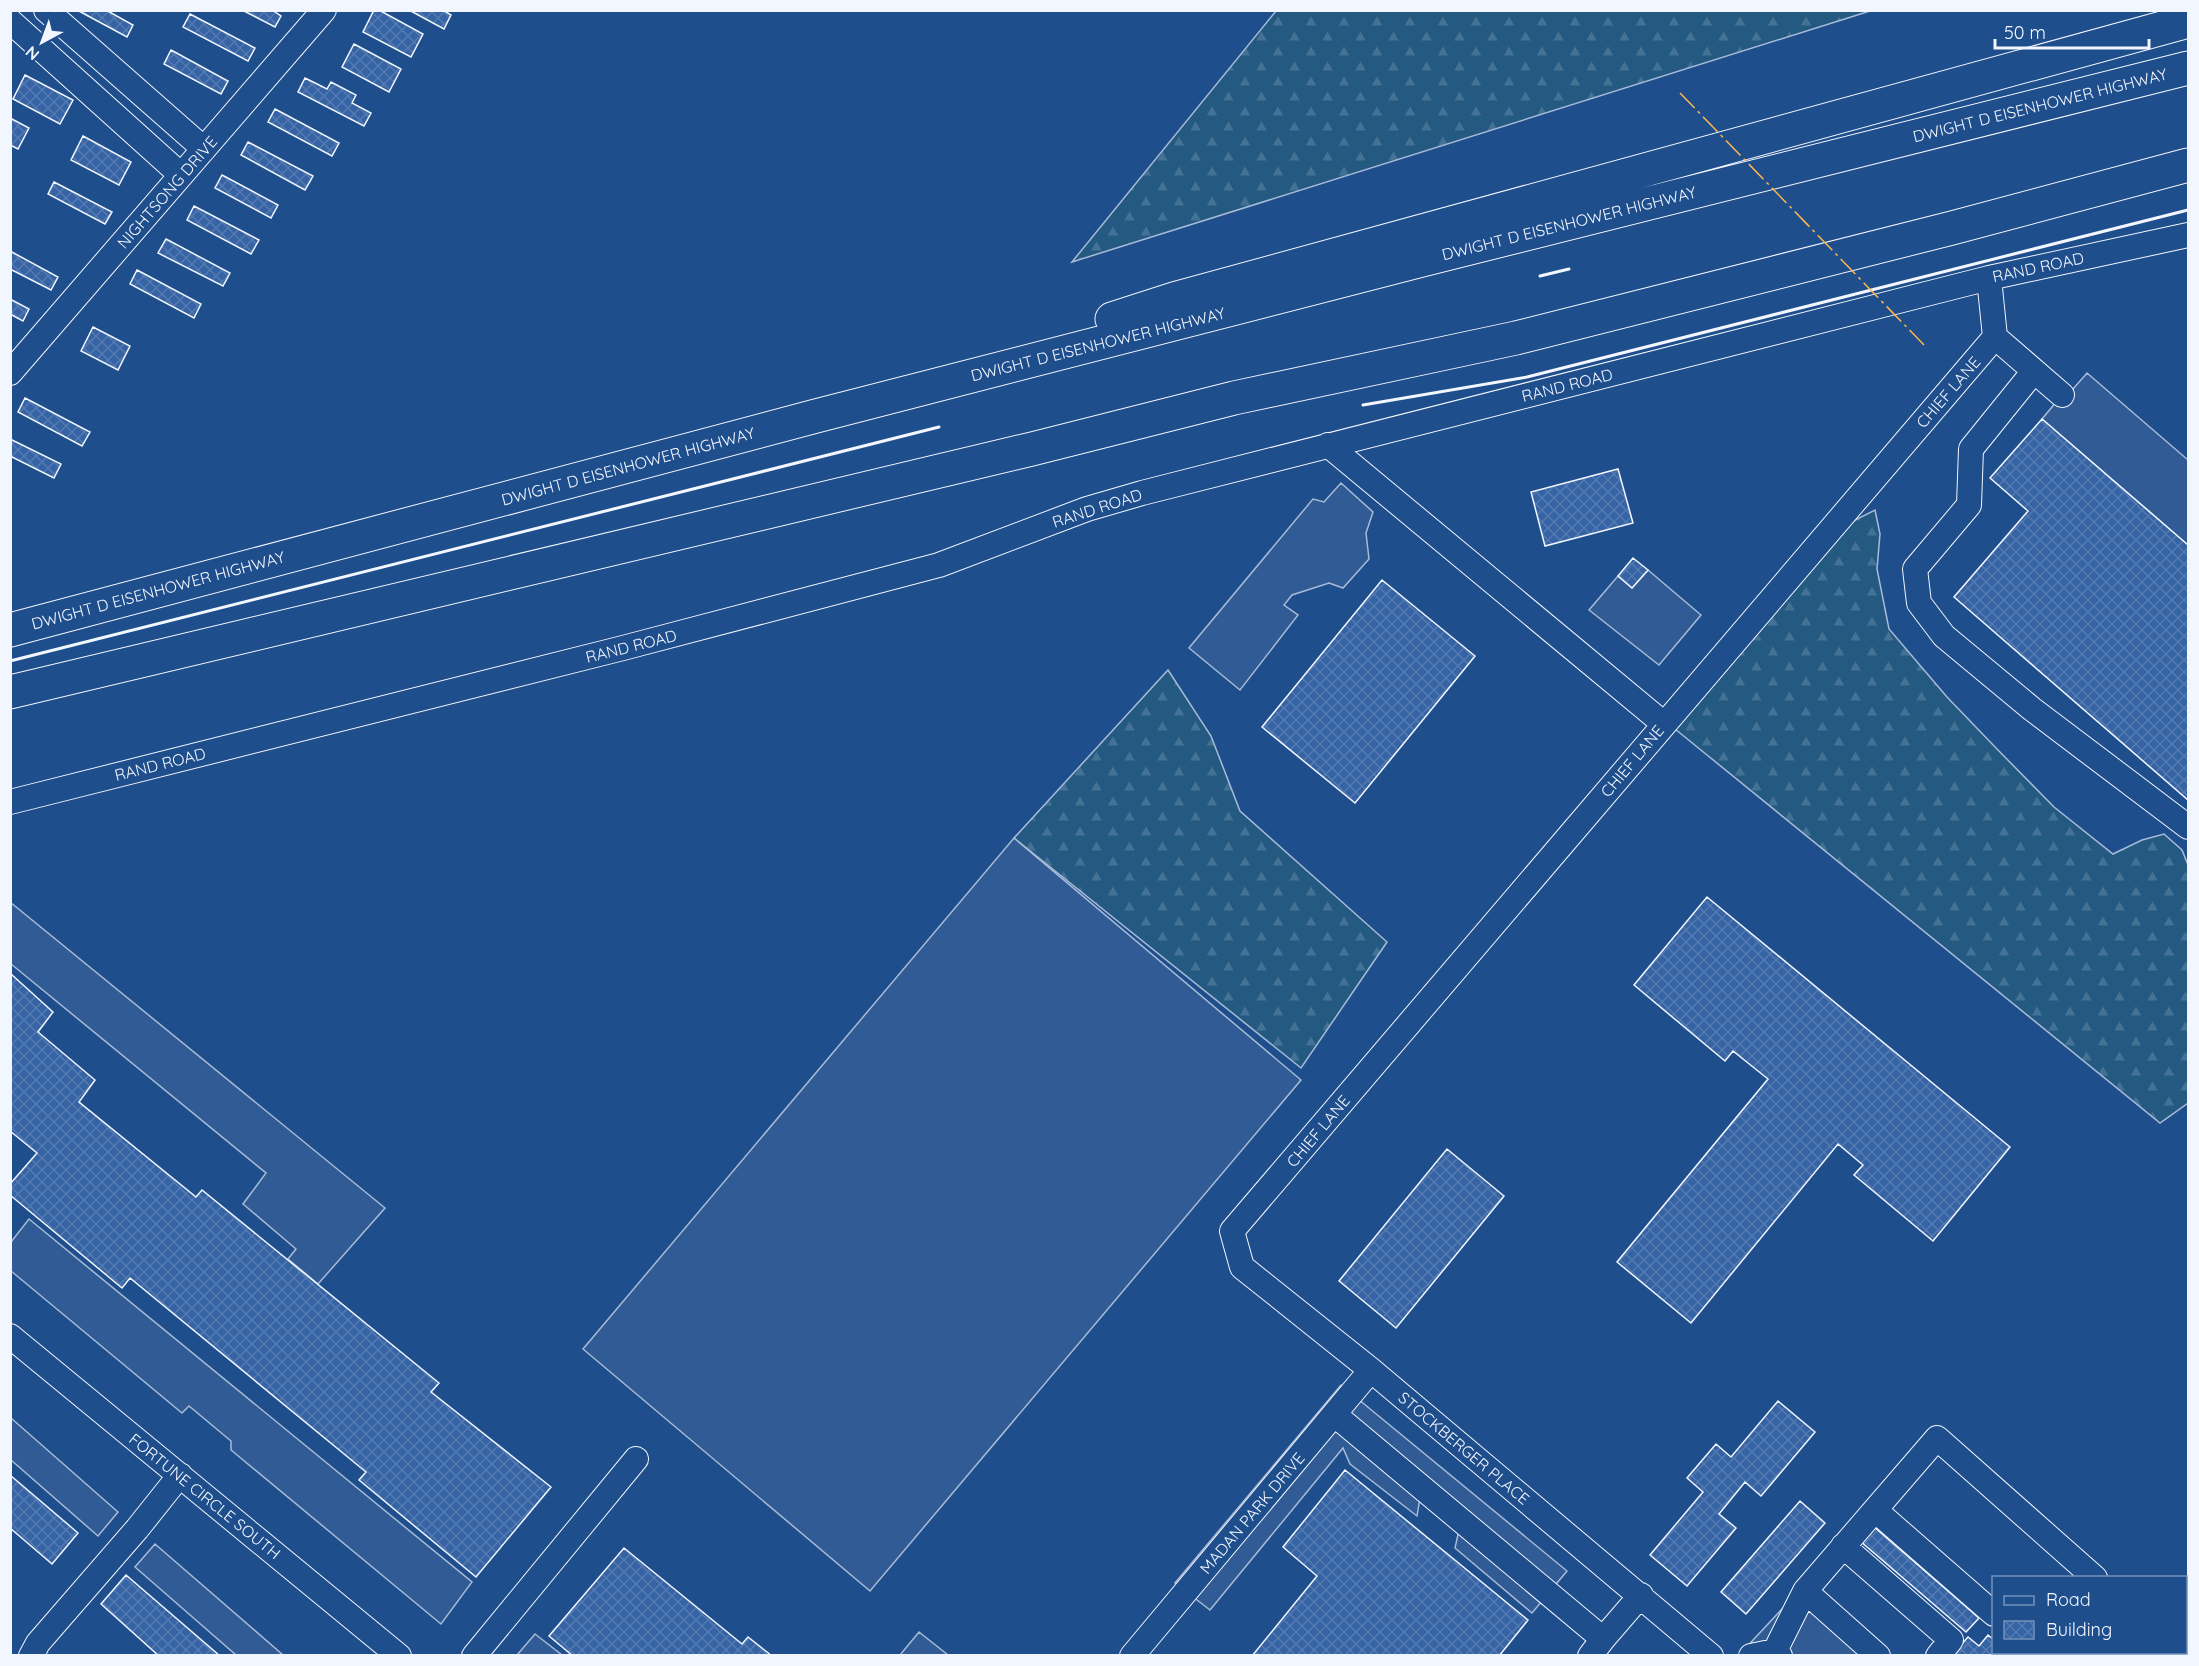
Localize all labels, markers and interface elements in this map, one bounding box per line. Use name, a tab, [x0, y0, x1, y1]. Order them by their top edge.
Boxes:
north arrow	[12, 12, 72, 72]
scale bar	[1995, 12, 2150, 50]
text: 50 m	[2004, 21, 2046, 44]
text: N	[21, 42, 43, 65]
street label: DWIGHT D EISENHOWER HIGHWAY	[1911, 64, 2169, 146]
street label: NIGHTSONG DRIVE	[113, 132, 221, 252]
street label: DWIGHT D EISENHOWER HIGHWAY	[1440, 182, 1698, 264]
street label: RAND ROAD	[1990, 248, 2086, 286]
street label: DWIGHT D EISENHOWER HIGHWAY	[969, 303, 1227, 385]
street label: CHIEF LANE	[1912, 352, 1984, 432]
street label: RAND ROAD	[1519, 364, 1615, 406]
street label: DWIGHT D EISENHOWER HIGHWAY	[499, 422, 757, 509]
street label: RAND ROAD	[1050, 484, 1144, 532]
street label: DWIGHT D EISENHOWER HIGHWAY	[29, 546, 287, 633]
street label: RAND ROAD	[583, 625, 679, 667]
street label: CHIEF LANE	[1596, 721, 1668, 801]
street label: RAND ROAD	[112, 743, 208, 785]
street label: CHIEF LANE	[1282, 1091, 1354, 1171]
street label: STOCKBERGER PLACE	[1394, 1387, 1534, 1509]
street label: FORTUNE CIRCLE SOUTH	[125, 1429, 285, 1563]
street label: MADAN PARK DRIVE	[1195, 1448, 1309, 1578]
legend	[1992, 1576, 2187, 1654]
text: Road	[2046, 1588, 2091, 1611]
text: Building	[2046, 1618, 2112, 1641]

